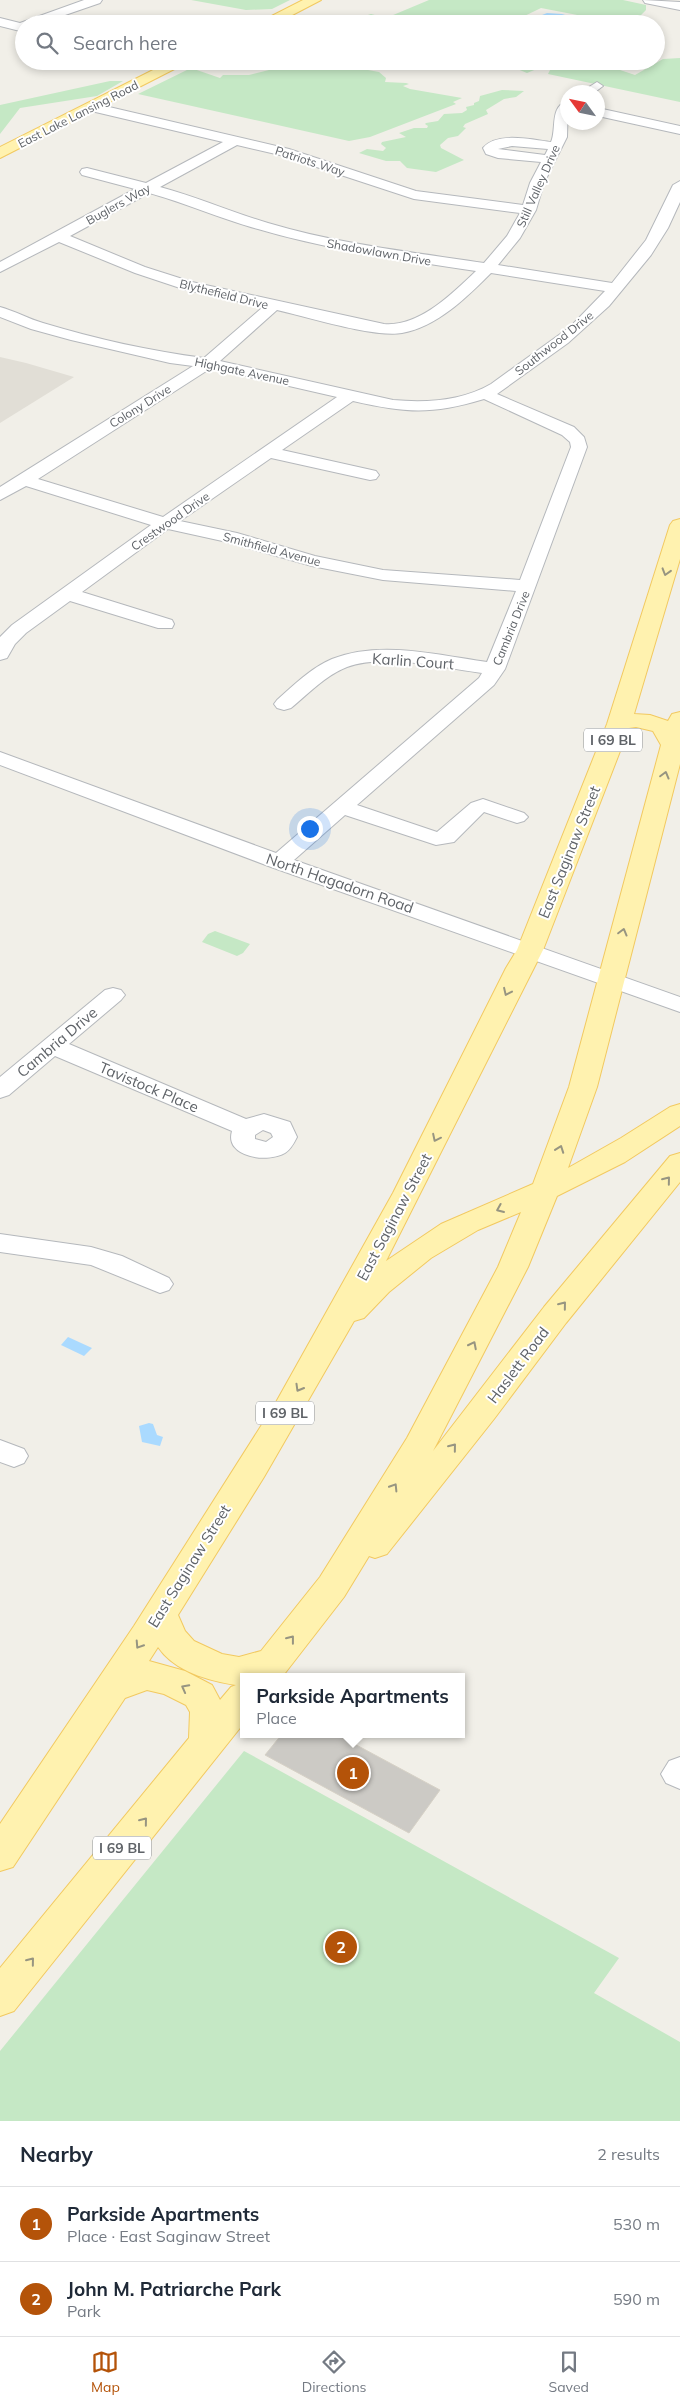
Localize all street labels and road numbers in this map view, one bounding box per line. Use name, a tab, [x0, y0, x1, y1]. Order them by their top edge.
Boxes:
street label: East Lake Lansing Road	[15, 77, 141, 151]
street label: Still Valley Drive	[513, 142, 563, 230]
street label: Patriots Way	[273, 143, 347, 180]
street label: Buglers Way	[83, 180, 153, 228]
street label: Shadowlawn Drive	[326, 235, 432, 269]
street label: Blythefield Drive	[178, 276, 270, 312]
street label: Southwood Drive	[512, 308, 596, 378]
street label: Highgate Avenue	[193, 354, 291, 388]
street label: Colony Drive	[106, 381, 174, 431]
street label: Crestwood Drive	[128, 488, 212, 554]
street label: Smithfield Avenue	[222, 529, 322, 569]
street label: Cambria Drive	[489, 588, 533, 668]
street label: Karlin Court	[372, 649, 454, 673]
road number: I 69 BL	[584, 728, 642, 752]
street label: East Saginaw Street	[534, 783, 604, 921]
street label: North Hagadorn Road	[264, 849, 416, 917]
street label: Cambria Drive	[13, 1003, 101, 1081]
street label: Tavistock Place	[96, 1057, 202, 1117]
street label: East Saginaw Street	[352, 1150, 436, 1284]
street label: Haslett Road	[483, 1323, 553, 1407]
road number: I 69 BL	[256, 1402, 314, 1425]
street label: East Saginaw Street	[143, 1501, 235, 1631]
road number: I 69 BL	[93, 1836, 151, 1860]

